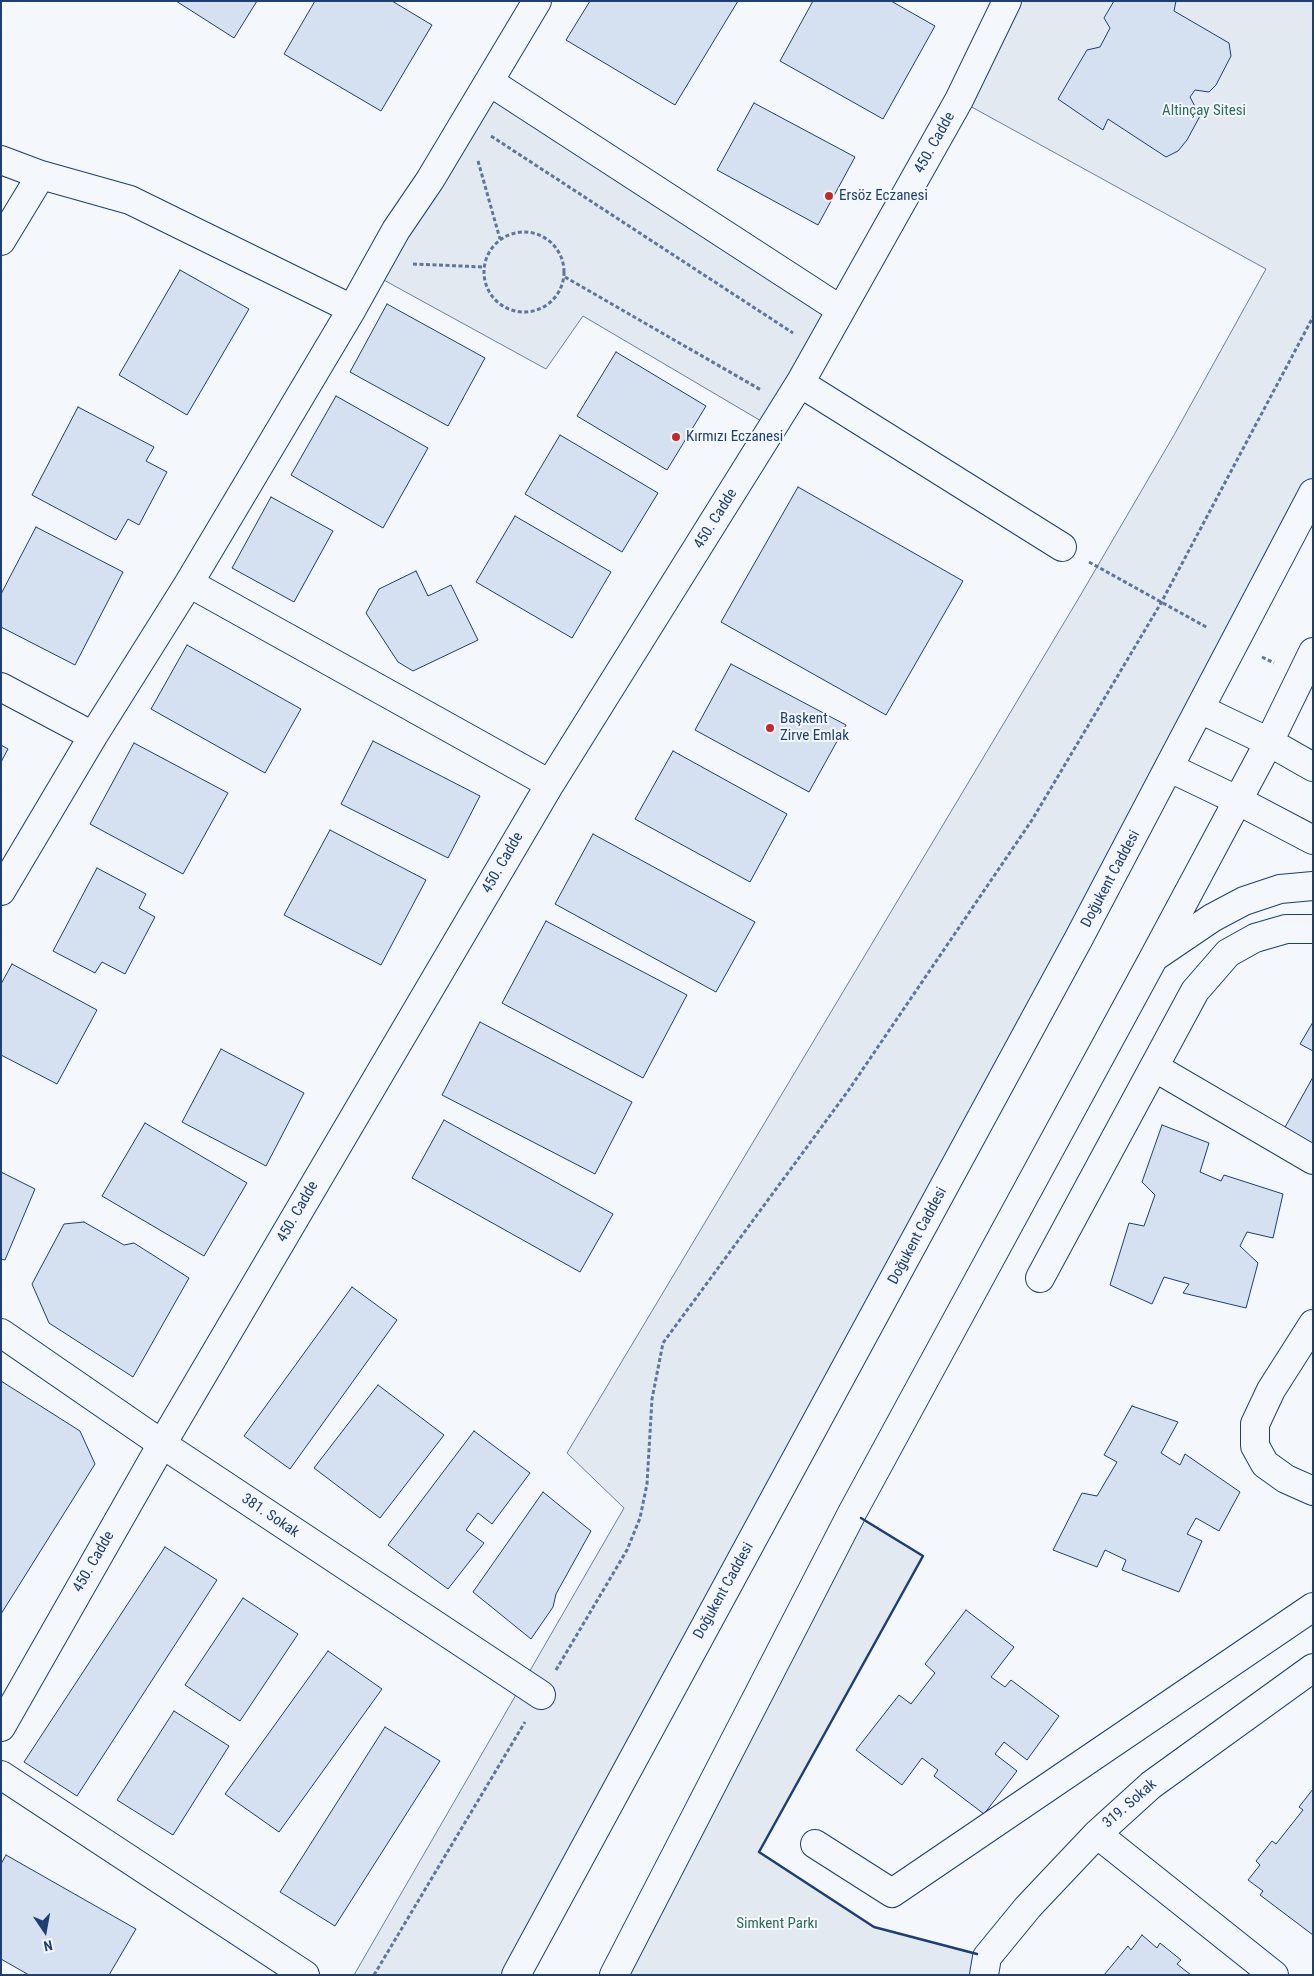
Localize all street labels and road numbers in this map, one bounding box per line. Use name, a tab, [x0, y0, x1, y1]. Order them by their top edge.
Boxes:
street label: 450. Cadde	[911, 109, 959, 177]
street label: 450. Cadde	[691, 486, 741, 552]
street label: Doğukent Caddesi	[1078, 827, 1144, 931]
street label: 450. Cadde	[478, 829, 528, 897]
street label: 450. Cadde	[273, 1178, 323, 1246]
street label: Doğukent Caddesi	[885, 1184, 951, 1288]
street label: 381. Sokak	[238, 1490, 302, 1542]
street label: 450. Cadde	[69, 1528, 119, 1596]
street label: Doğukent Caddesi	[690, 1540, 758, 1642]
street label: 319. Sokak	[1099, 1776, 1161, 1832]

